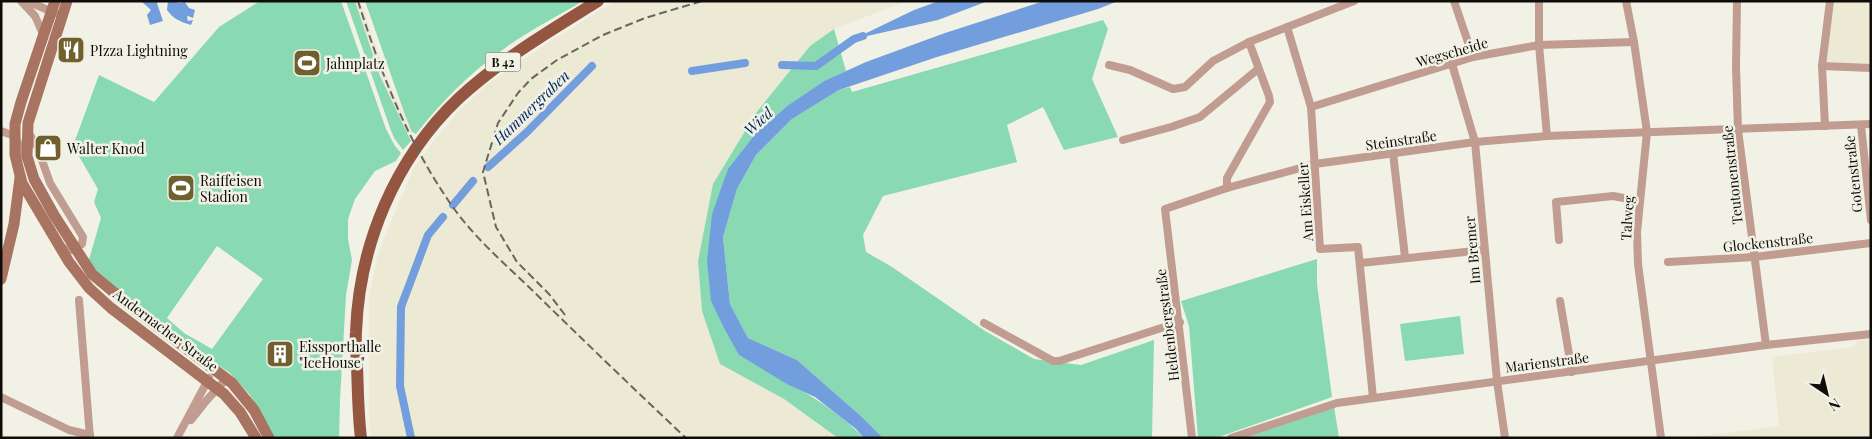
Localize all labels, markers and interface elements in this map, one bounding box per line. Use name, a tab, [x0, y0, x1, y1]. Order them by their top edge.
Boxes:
street label: Wegscheide	[1413, 33, 1490, 72]
restaurant icon: PIzza Lightning	[56, 35, 86, 65]
place label: PIzza Lightning	[90, 41, 188, 60]
sports icon: Jahnplatz	[292, 48, 322, 78]
road number: B 42	[486, 52, 520, 72]
place label: Jahnplatz	[325, 54, 385, 73]
water label: Hammergraben	[488, 65, 574, 149]
water label: Wied	[739, 102, 777, 139]
street label: Teutonenstraße	[1717, 125, 1747, 225]
street label: Steinstraße	[1364, 126, 1438, 154]
shop icon: Walter Knod	[33, 133, 63, 163]
street label: Gotenstraße	[1839, 134, 1867, 214]
place label: Walter Knod	[66, 139, 145, 158]
street label: Am Eiskeller	[1293, 161, 1317, 243]
place label: Raiffeisen Stadion	[200, 171, 263, 206]
sports icon: Raiffeisen Stadion	[166, 173, 196, 203]
street label: Talweg	[1616, 194, 1638, 241]
street label: Im Bremer	[1460, 214, 1484, 285]
street label: Glockenstraße	[1722, 228, 1814, 256]
street label: Heldenbergstraße	[1151, 268, 1183, 382]
street label: Andernacher Straße	[109, 284, 222, 376]
place label: Eissporthalle "IceHouse"	[299, 337, 381, 372]
building icon: Eissporthalle "IceHouse"	[265, 339, 295, 369]
street label: Marienstraße	[1504, 347, 1590, 377]
north arrow	[1802, 369, 1852, 419]
text: N	[1825, 394, 1844, 416]

